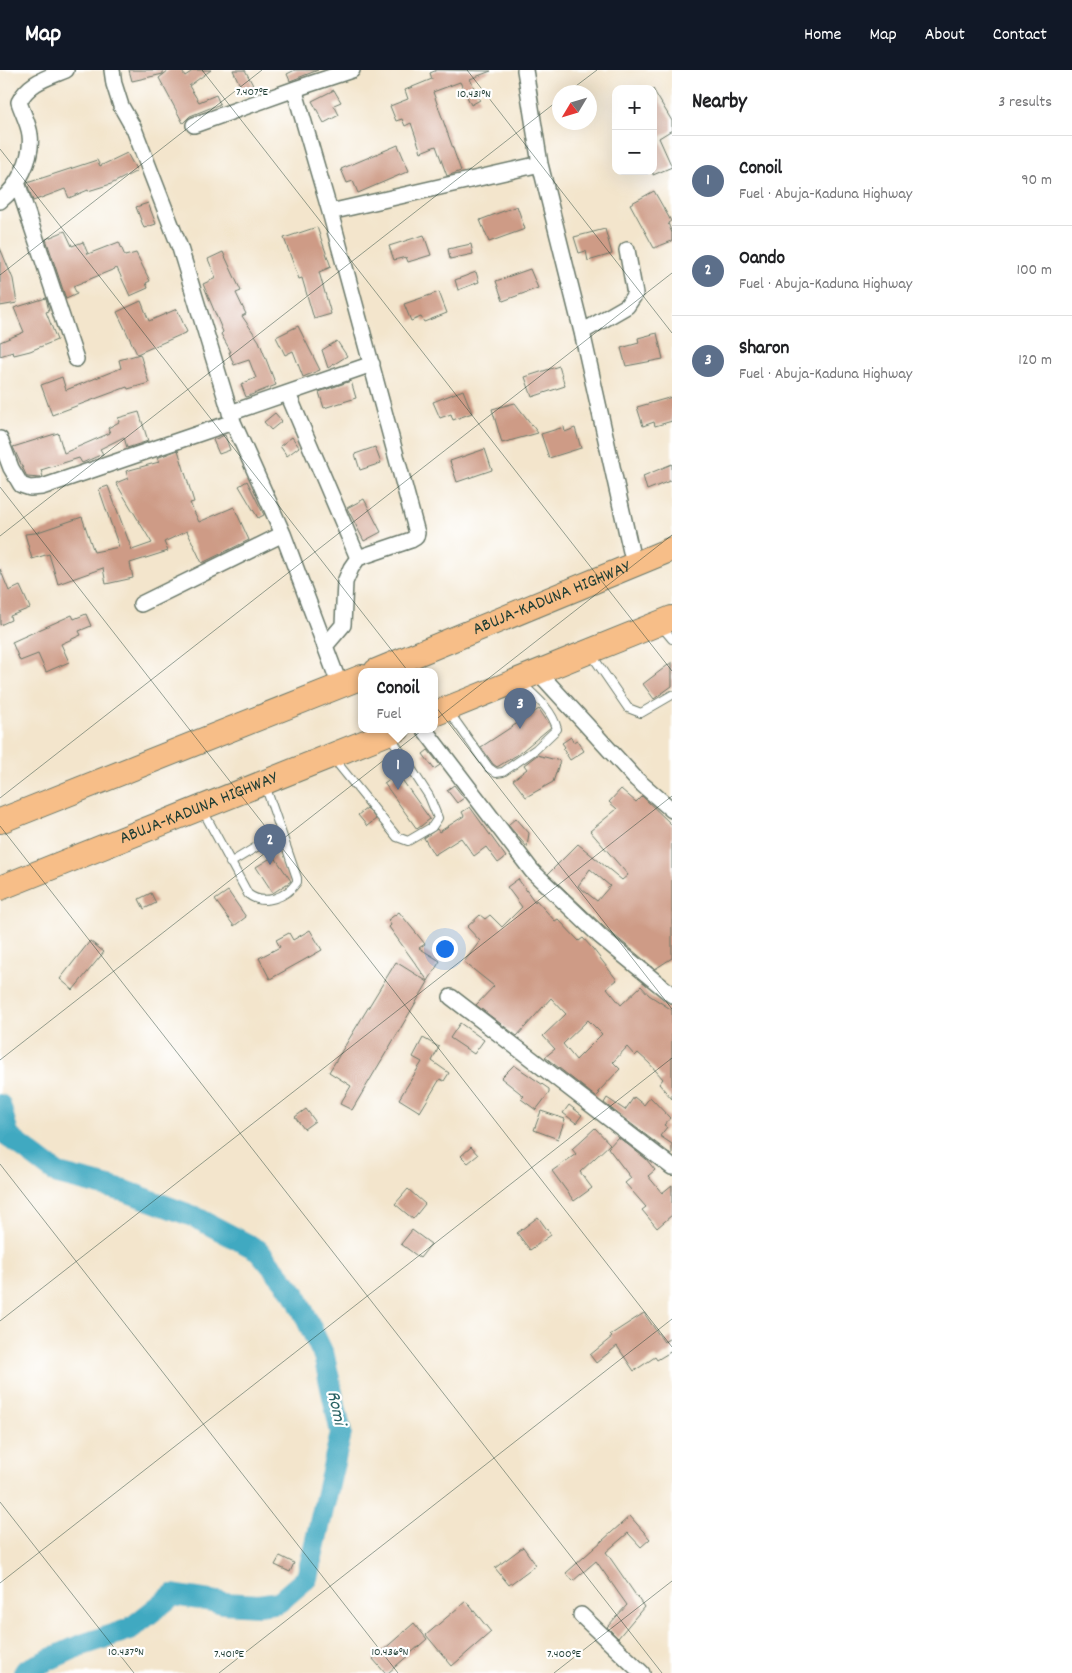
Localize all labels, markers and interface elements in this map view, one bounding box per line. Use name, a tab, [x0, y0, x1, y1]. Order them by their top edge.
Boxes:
text: Map	[25, 18, 61, 52]
text: Home	[804, 23, 841, 48]
text: Map	[869, 23, 897, 48]
text: About	[925, 23, 965, 48]
text: Contact	[993, 23, 1047, 48]
text: 7.407°E	[236, 84, 269, 101]
north arrow	[552, 85, 597, 130]
map controls	[612, 85, 657, 175]
button: +	[612, 85, 657, 130]
text: 10.431°N	[457, 86, 491, 103]
text: Nearby	[692, 88, 747, 118]
text: 3 results	[998, 91, 1052, 114]
button: −	[612, 130, 657, 175]
text: Conoil	[739, 156, 782, 183]
text: 1	[706, 169, 710, 192]
text: 90 m	[1021, 169, 1052, 192]
text: Fuel · Abuja-Kaduna Highway	[739, 183, 912, 206]
text: Oando	[739, 246, 785, 273]
text: 2	[705, 259, 712, 282]
text: 100 m	[1016, 259, 1052, 282]
text: Fuel · Abuja-Kaduna Highway	[739, 273, 912, 296]
text: Sharon	[739, 336, 789, 363]
text: 3	[704, 349, 712, 372]
text: 120 m	[1018, 349, 1052, 372]
text: Fuel · Abuja-Kaduna Highway	[739, 363, 912, 386]
street label: ABUJA-KADUNA HIGHWAY	[469, 554, 636, 642]
popup	[358, 668, 438, 733]
text: Conoil	[376, 676, 420, 703]
pin: 3	[504, 688, 536, 729]
text: Fuel	[376, 703, 401, 726]
pin: 1	[382, 749, 414, 790]
street label: ABUJA-KADUNA HIGHWAY	[116, 765, 283, 851]
pin: 2	[254, 824, 286, 865]
your location	[432, 936, 458, 962]
water label: Romi	[318, 1388, 352, 1431]
text: 10.437°N	[108, 1644, 144, 1661]
text: 10.436°N	[371, 1644, 409, 1661]
text: 7.401°E	[214, 1646, 245, 1663]
text: 7.400°E	[547, 1646, 582, 1663]

